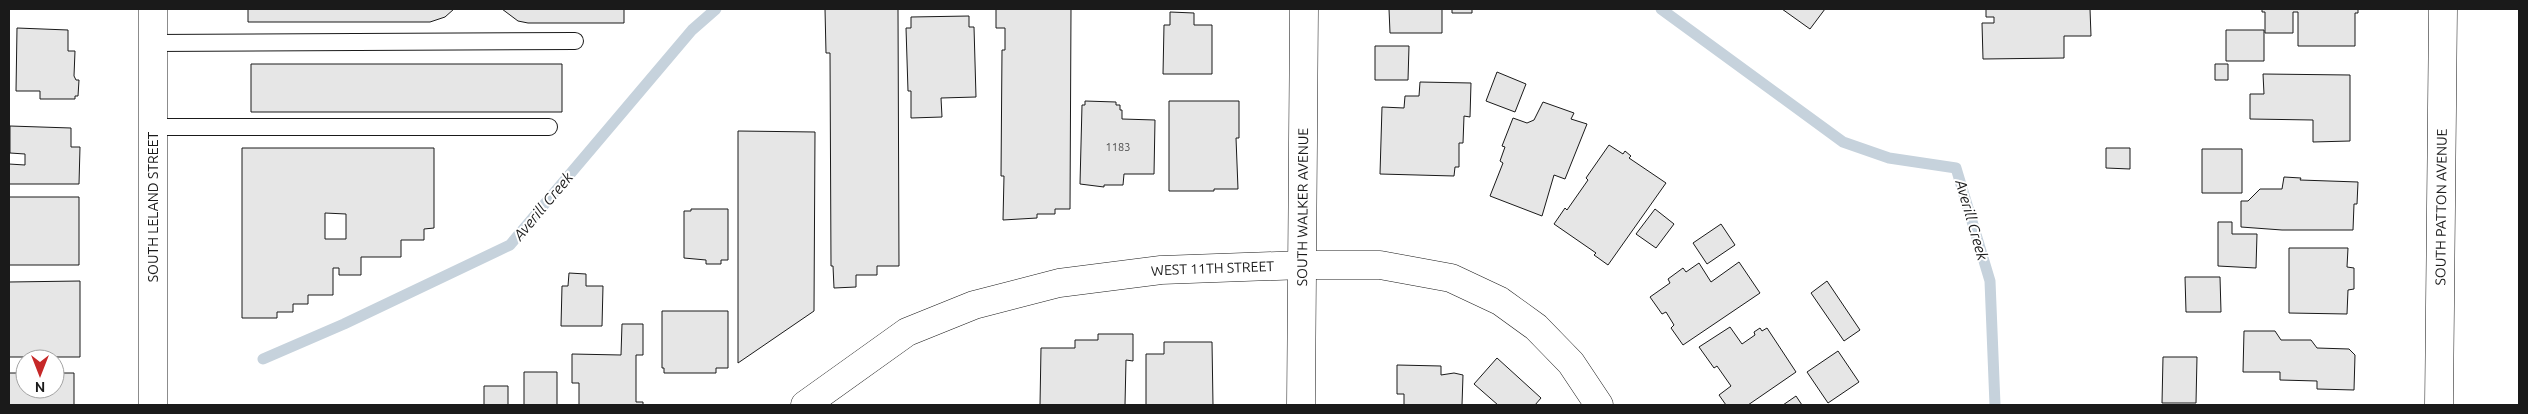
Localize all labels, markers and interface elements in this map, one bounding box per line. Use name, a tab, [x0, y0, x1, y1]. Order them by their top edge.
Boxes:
street label: SOUTH WALKER AVENUE	[1294, 128, 1311, 286]
street label: SOUTH PATTON AVENUE	[2432, 128, 2450, 286]
street label: SOUTH LELAND STREET	[145, 132, 161, 282]
house number: 1183	[1106, 141, 1130, 153]
water label: Averill Creek	[509, 168, 576, 244]
water label: Averill Creek	[1952, 177, 1992, 263]
street label: WEST 11TH STREET	[1150, 258, 1275, 279]
north arrow	[15, 349, 65, 399]
text: N	[35, 379, 45, 395]

